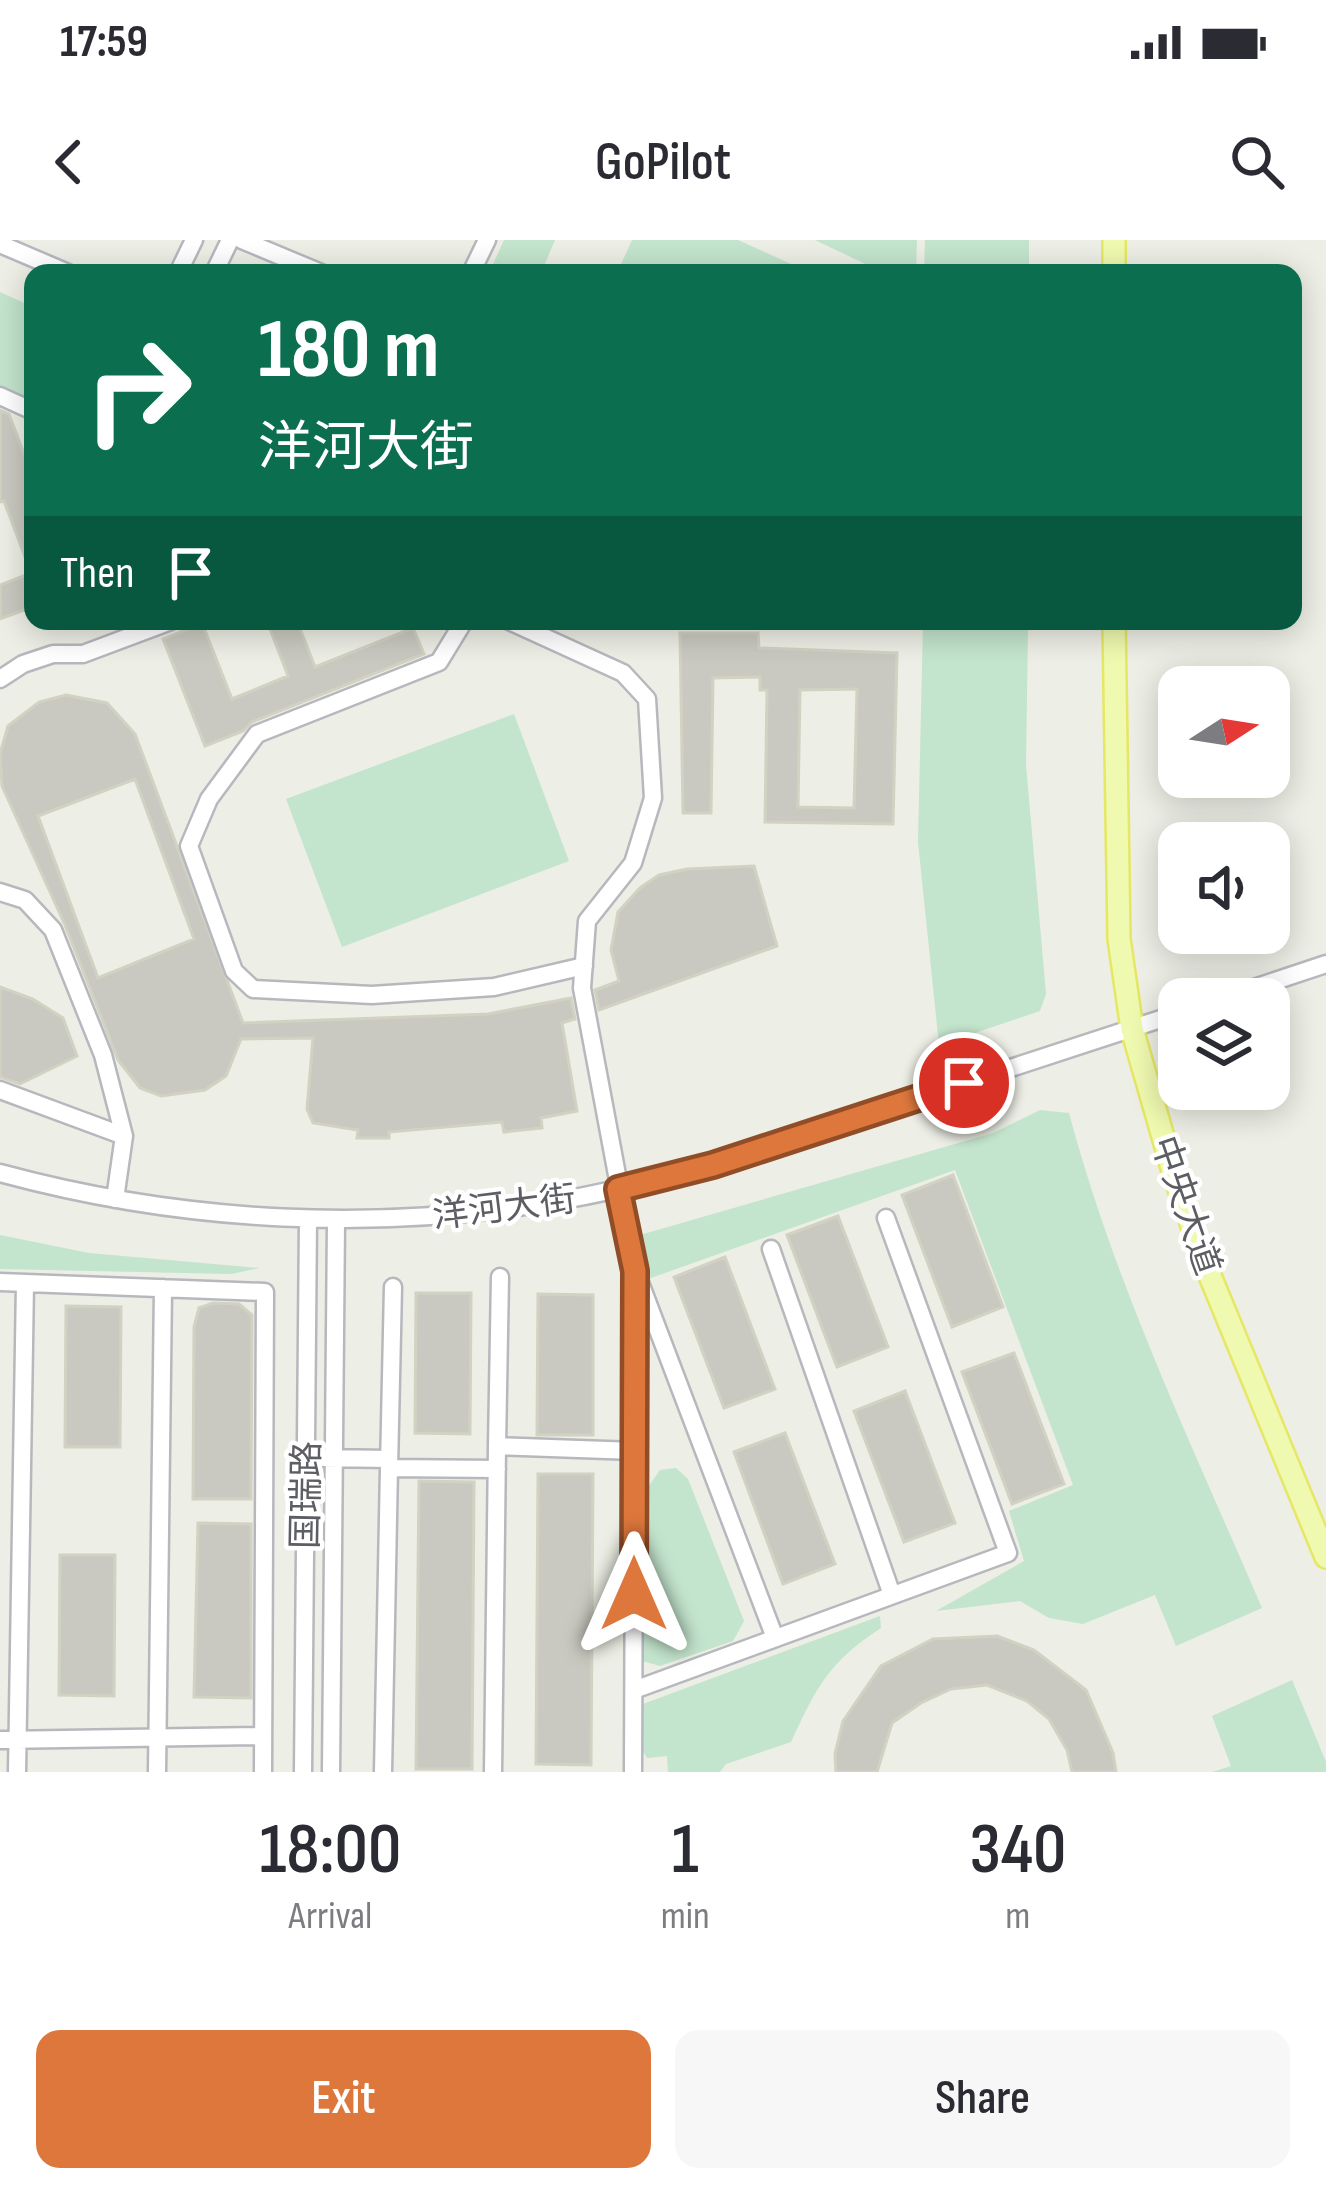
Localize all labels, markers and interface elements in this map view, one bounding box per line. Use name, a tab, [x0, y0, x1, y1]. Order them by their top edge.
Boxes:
text: 17:59	[60, 15, 148, 70]
icon: back	[36, 129, 102, 195]
icon: search	[1224, 129, 1290, 195]
text: GoPilot	[595, 130, 731, 195]
text: 180 m	[258, 300, 439, 401]
icon: right	[60, 312, 216, 468]
text: 洋河大街	[258, 416, 474, 481]
icon: arrive	[158, 540, 224, 606]
text: Then	[60, 546, 134, 601]
north arrow	[1158, 666, 1290, 798]
map controls	[1158, 666, 1290, 1110]
button: sound	[1158, 822, 1290, 954]
button: layers	[1158, 978, 1290, 1110]
pin	[913, 1032, 1015, 1134]
icon: arrive	[931, 1050, 997, 1116]
street label: 中央大道	[1141, 1131, 1228, 1281]
street label: 洋河大街	[430, 1178, 578, 1239]
street label: 国瑞路	[285, 1441, 330, 1549]
position arrow	[571, 1531, 697, 1657]
text: 18:00	[260, 1807, 401, 1894]
text: 1	[672, 1807, 699, 1894]
text: 340	[969, 1807, 1066, 1894]
text: Arrival	[288, 1893, 372, 1940]
text: min	[661, 1893, 710, 1940]
text: m	[1005, 1893, 1030, 1940]
button: Exit	[36, 2030, 651, 2168]
button: Share	[675, 2030, 1290, 2168]

